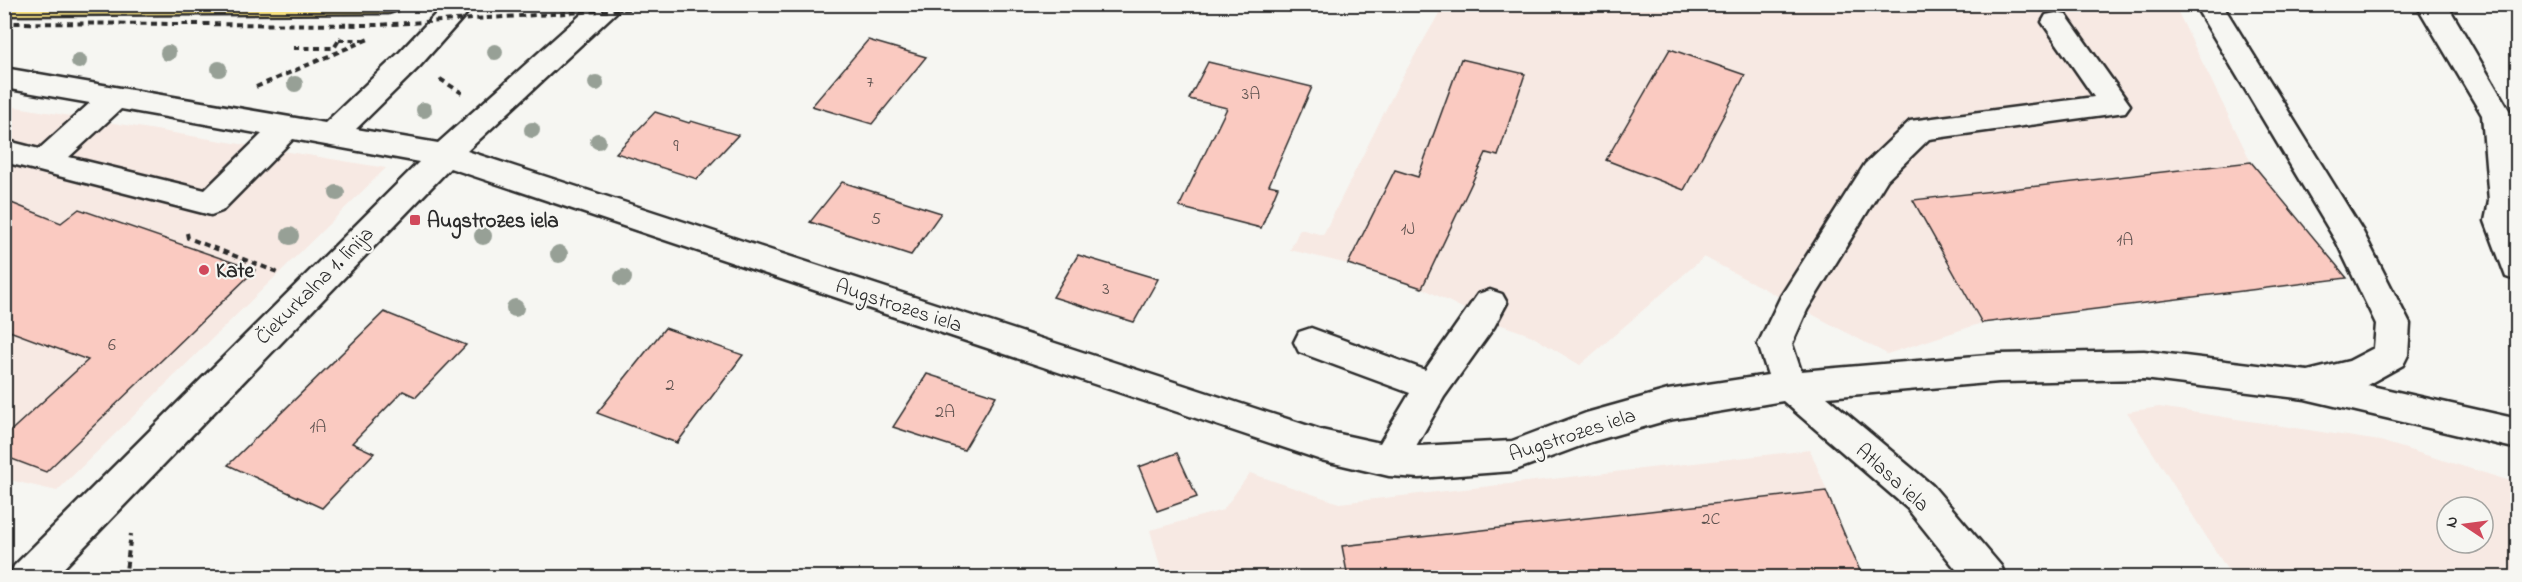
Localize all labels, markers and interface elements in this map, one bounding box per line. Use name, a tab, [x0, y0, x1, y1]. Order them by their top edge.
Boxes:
house number: 7	[866, 70, 874, 96]
house number: 3A	[1242, 82, 1260, 108]
house number: 9	[673, 134, 679, 160]
place label: Augstrozes iela	[427, 207, 559, 239]
house number: 5	[871, 207, 881, 233]
marker: Augstrozes iela	[408, 213, 422, 227]
house number: 1J	[1401, 217, 1415, 243]
street label: Čiekurkalna 1. līnija	[249, 220, 381, 352]
house number: 1A	[2117, 228, 2133, 254]
place label: Kate	[216, 257, 255, 287]
marker: Kate	[197, 263, 211, 277]
street label: Augstrozes iela	[830, 272, 966, 343]
house number: 3	[1102, 277, 1110, 303]
house number: 6	[108, 333, 116, 359]
house number: 2	[666, 373, 675, 399]
house number: 2A	[935, 400, 955, 426]
street label: Augstrozes iela	[1505, 401, 1641, 472]
house number: 1A	[310, 415, 326, 441]
street label: Atlasa iela	[1848, 437, 1935, 520]
north arrow	[2435, 495, 2495, 555]
house number: 2C	[1702, 507, 1721, 533]
text: N	[2439, 514, 2465, 530]

